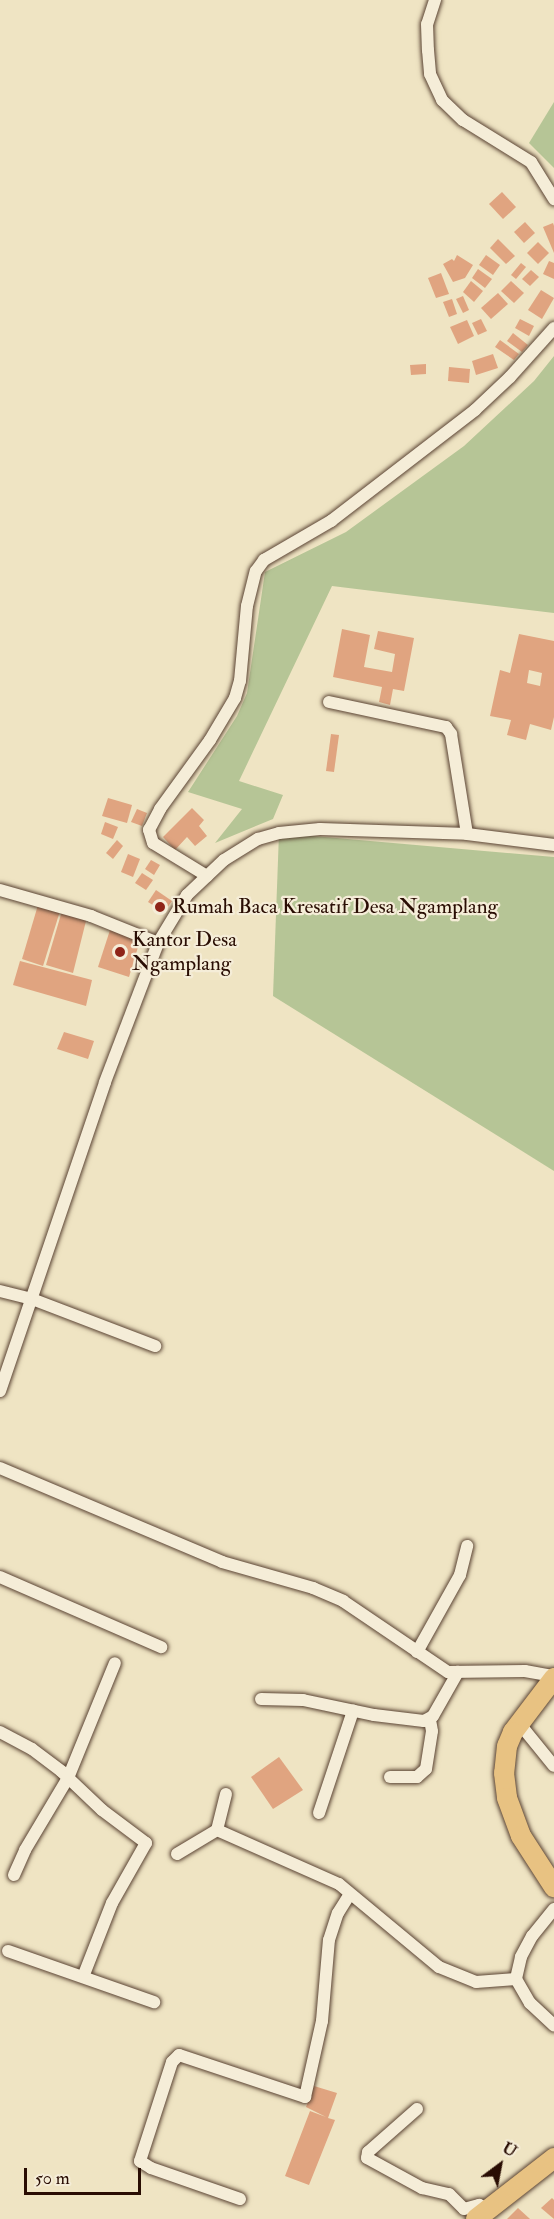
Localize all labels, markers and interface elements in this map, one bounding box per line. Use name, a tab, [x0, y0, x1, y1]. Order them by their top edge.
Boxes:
place label: Rumah Baca Kresatif Desa Ngamplang	[172, 894, 498, 920]
marker: Rumah Baca Kresatif Desa Ngamplang	[153, 900, 167, 914]
place label: Kantor Desa Ngamplang	[132, 927, 237, 977]
marker: Kantor Desa Ngamplang	[113, 945, 127, 959]
north arrow	[470, 2135, 530, 2195]
text: U	[499, 2138, 521, 2162]
scale bar	[27, 2156, 144, 2194]
text: 50 m	[35, 2167, 70, 2190]

